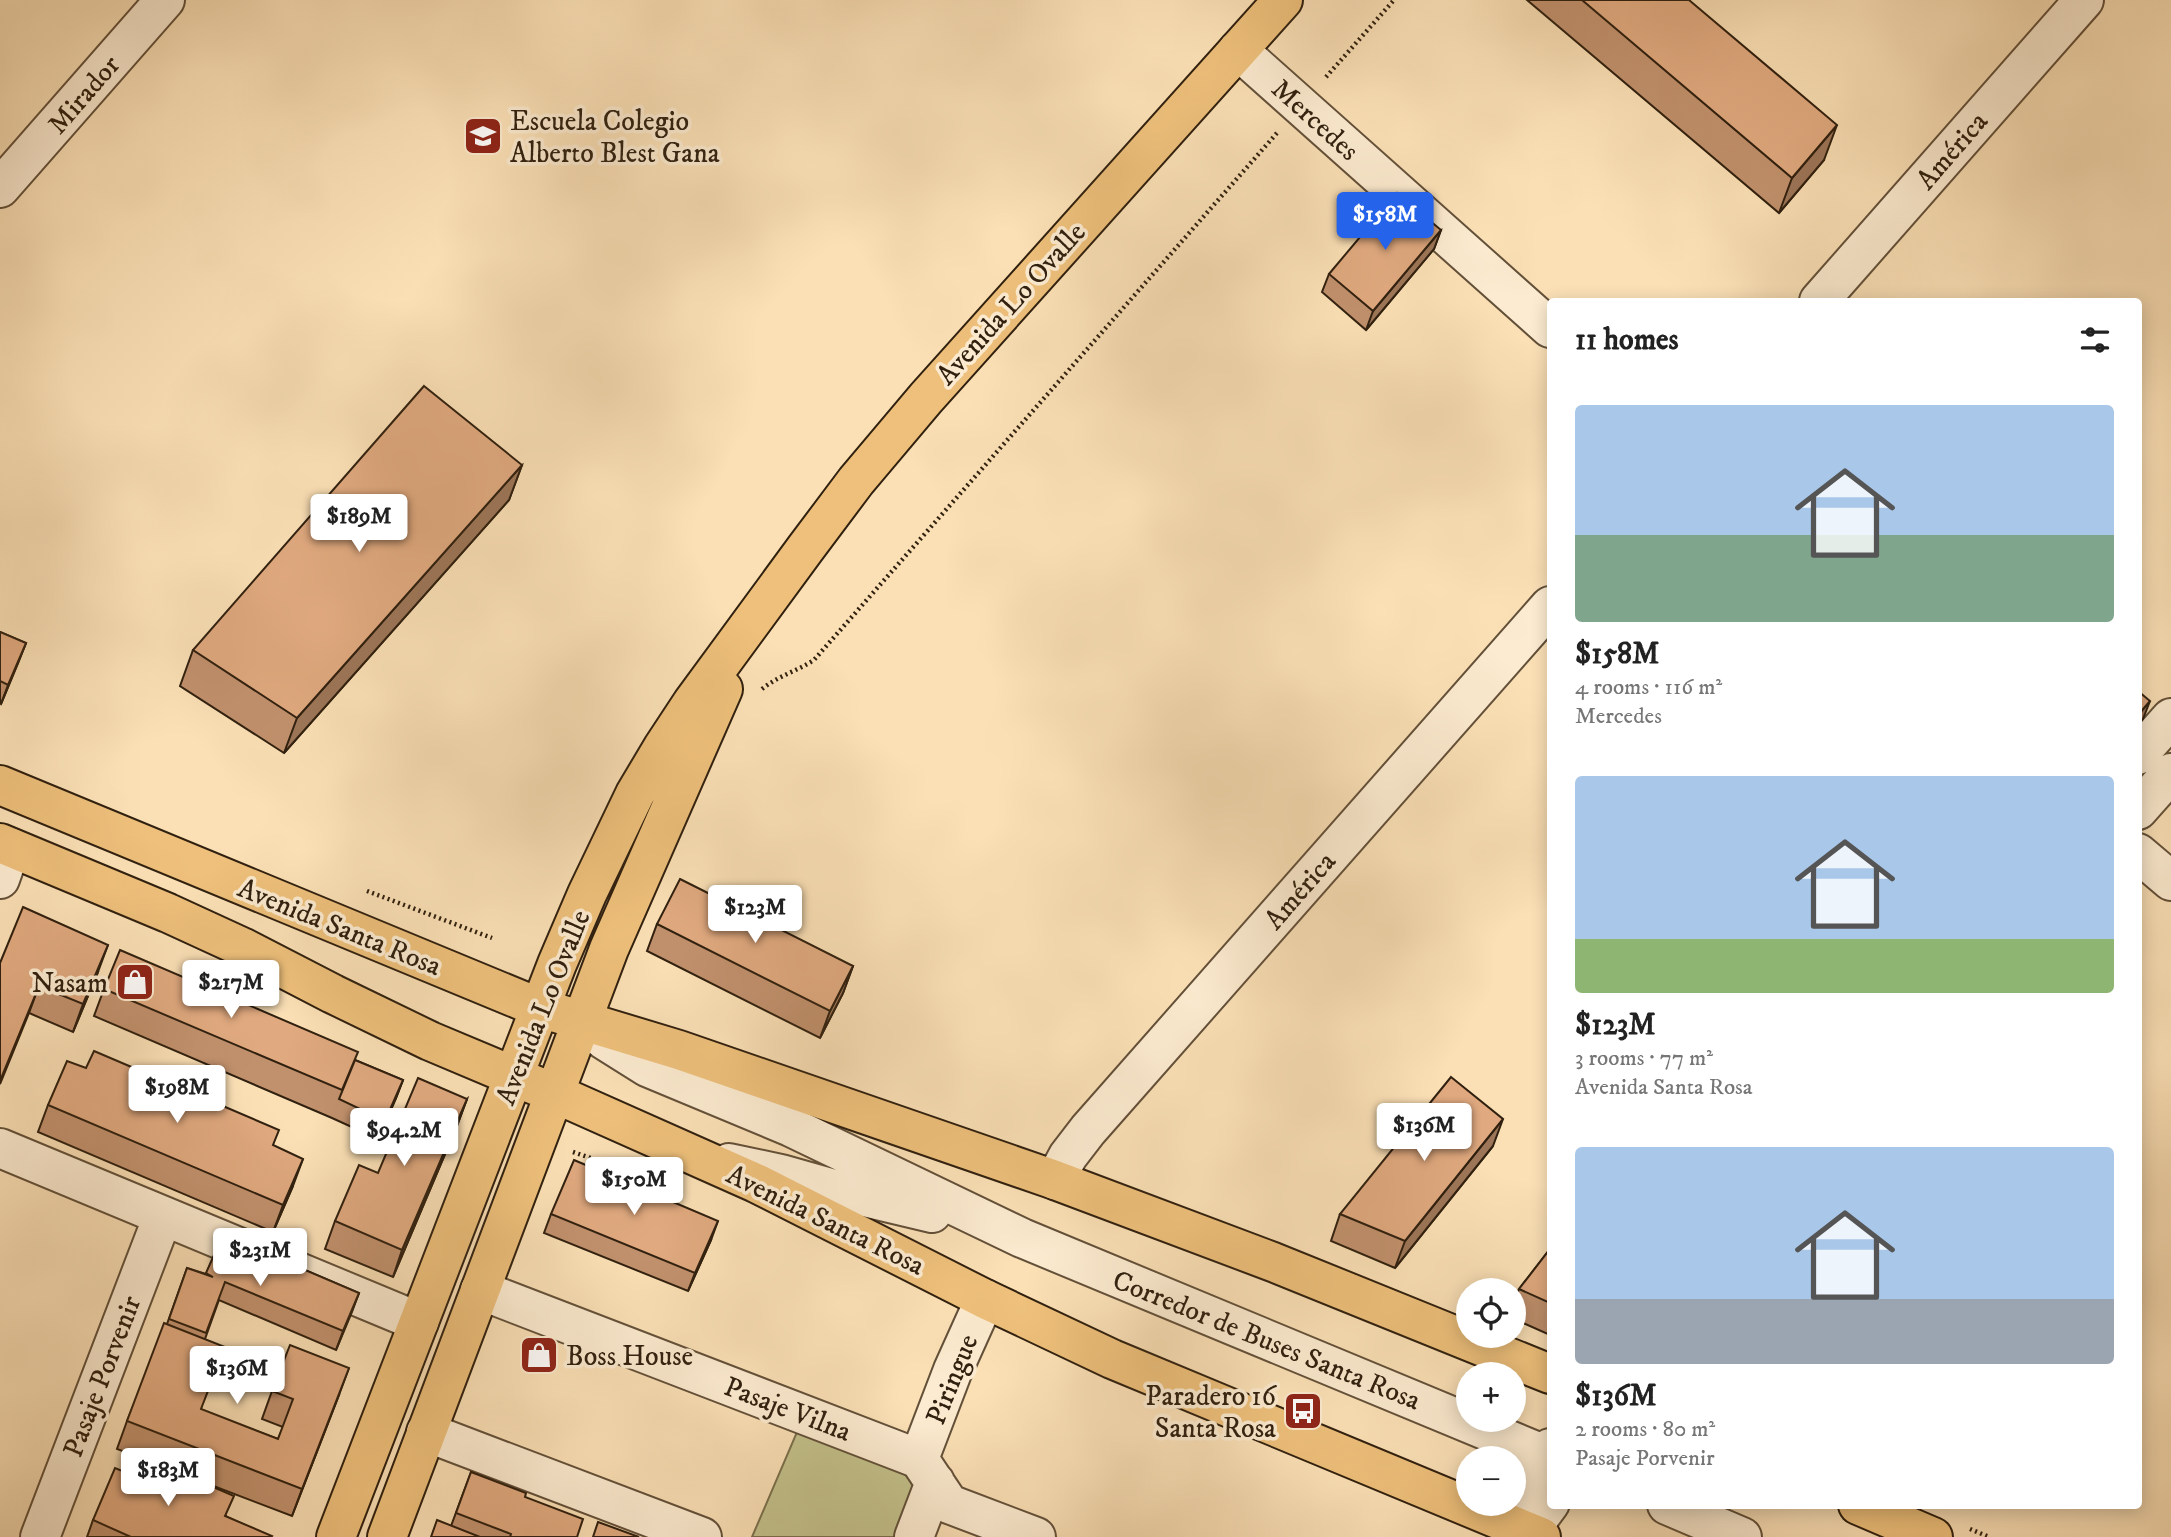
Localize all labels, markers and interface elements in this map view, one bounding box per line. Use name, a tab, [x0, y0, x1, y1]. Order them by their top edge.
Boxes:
street label: Mirador	[40, 48, 128, 142]
street label: Mercedes	[1264, 72, 1366, 168]
place label: Escuela Colegio Alberto Blest Gana	[510, 104, 720, 171]
street label: América	[1909, 105, 1996, 197]
school or university icon: Escuela Colegio Alberto Blest Gana	[462, 115, 504, 157]
pin: $158M	[1336, 192, 1434, 252]
text: $158M	[1353, 200, 1417, 229]
street label: Avenida Lo Ovalle	[929, 215, 1093, 393]
icon: filters	[2076, 321, 2114, 359]
text: 11 homes	[1575, 322, 1679, 359]
icon: home	[1782, 450, 1908, 576]
pin: $189M	[310, 494, 408, 554]
text: $189M	[326, 502, 392, 531]
text: $158M	[1575, 636, 1659, 673]
text: 4 rooms · 116 m²	[1575, 673, 1722, 702]
text: Mercedes	[1575, 702, 1662, 731]
icon: home	[1782, 821, 1908, 947]
street label: América	[1257, 845, 1344, 937]
street label: Avenida Santa Rosa	[233, 871, 446, 984]
pin: $123M	[706, 886, 804, 945]
text: $123M	[724, 893, 786, 922]
street label: Avenida Lo Ovalle	[488, 905, 598, 1110]
pin: $217M	[182, 960, 280, 1020]
shop icon: Nasam	[114, 961, 156, 1003]
place label: Nasam	[32, 966, 108, 1001]
text: $217M	[198, 968, 264, 997]
text: $123M	[1575, 1007, 1656, 1044]
text: 3 rooms · 77 m²	[1575, 1044, 1713, 1073]
pin: $198M	[128, 1066, 226, 1125]
text: $198M	[145, 1073, 209, 1102]
text: Avenida Santa Rosa	[1575, 1073, 1753, 1102]
pin: $136M	[1375, 1104, 1473, 1163]
pin: $94.2M	[347, 1108, 461, 1168]
text: $136M	[1393, 1111, 1455, 1140]
text: $94.2M	[366, 1116, 442, 1145]
street label: Avenida Santa Rosa	[721, 1157, 930, 1283]
pin: $150M	[585, 1158, 683, 1217]
text: $150M	[601, 1165, 667, 1194]
icon: home	[1782, 1192, 1908, 1318]
pin: $231M	[211, 1228, 309, 1288]
text: $231M	[229, 1236, 291, 1265]
street label: Corredor de Buses Santa Rosa	[1107, 1263, 1426, 1418]
map controls	[1456, 1278, 1526, 1516]
button: locate	[1456, 1278, 1526, 1348]
street label: Pasaje Porvenir	[56, 1290, 149, 1462]
street label: Piringue	[918, 1329, 986, 1430]
shop icon: Boss House	[518, 1334, 560, 1376]
place label: Boss House	[566, 1339, 693, 1374]
pin: $136M	[188, 1346, 286, 1406]
text: $136M	[206, 1354, 268, 1383]
button: +	[1456, 1362, 1526, 1432]
street label: Pasaje Vilna	[719, 1369, 856, 1450]
text: $136M	[1575, 1378, 1657, 1415]
place label: Paradero 16 Santa Rosa	[1145, 1379, 1277, 1446]
bus stop icon: Paradero 16 Santa Rosa	[1282, 1390, 1324, 1432]
text: 2 rooms · 80 m²	[1575, 1415, 1715, 1444]
text: Pasaje Porvenir	[1575, 1444, 1715, 1473]
button: −	[1456, 1446, 1526, 1516]
pin: $183M	[119, 1448, 217, 1508]
text: $183M	[137, 1456, 199, 1485]

